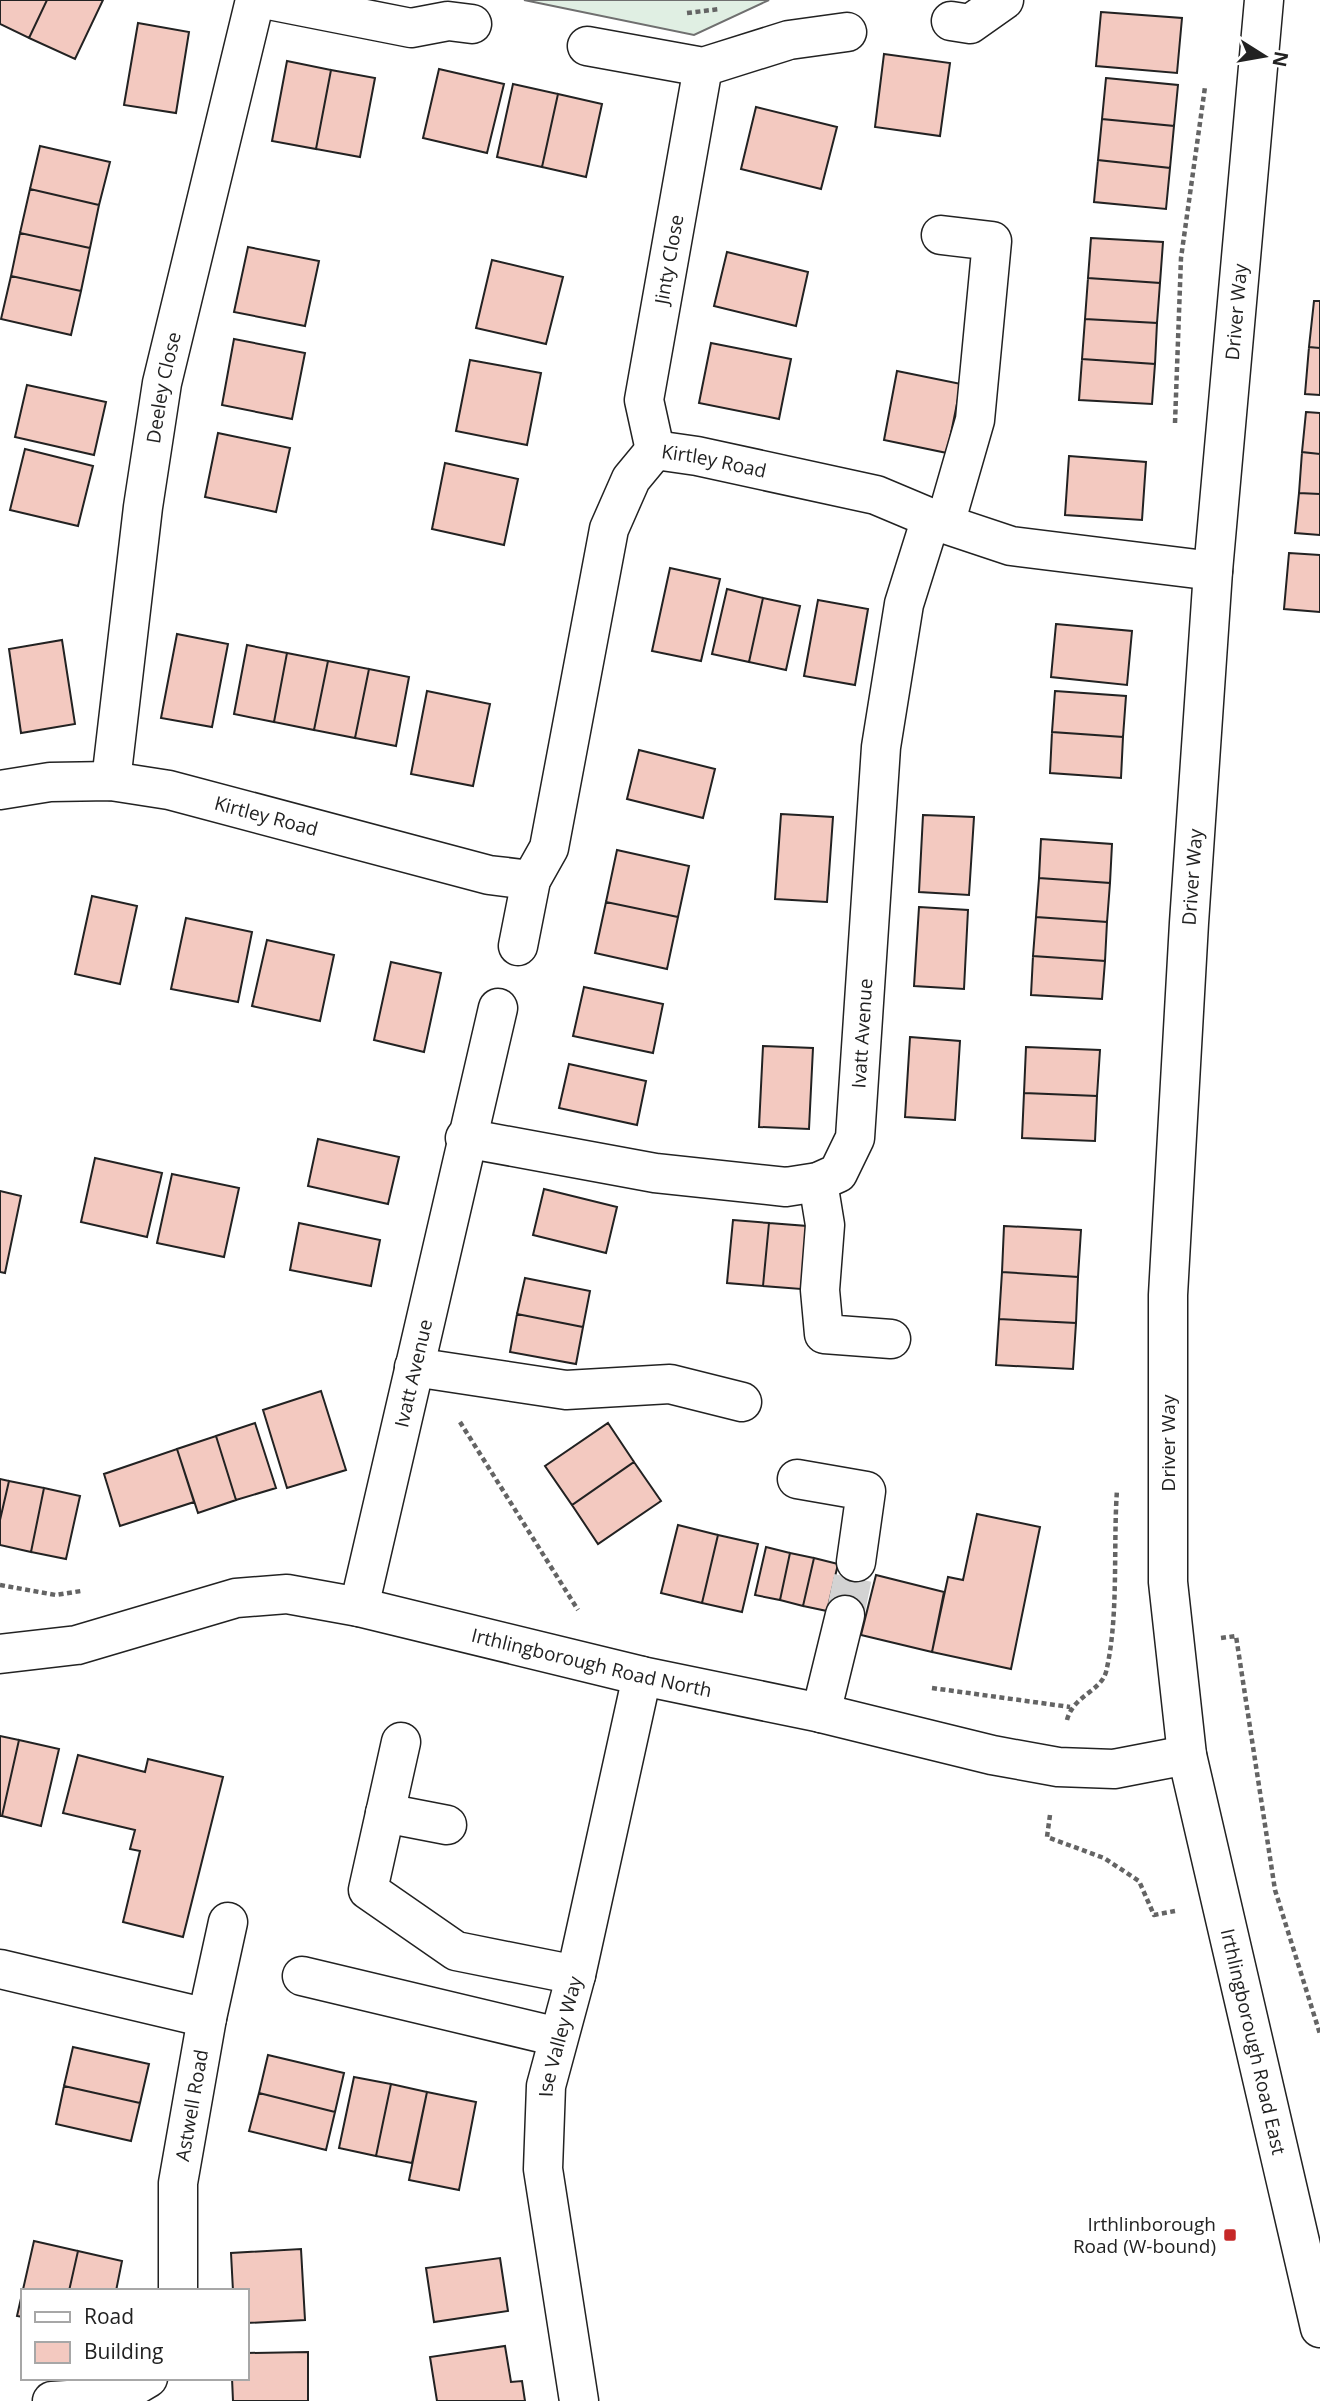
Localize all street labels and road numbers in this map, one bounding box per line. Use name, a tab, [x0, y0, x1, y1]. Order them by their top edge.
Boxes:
street label: Jinty Close	[648, 212, 690, 308]
street label: Driver Way	[1219, 262, 1253, 361]
street label: Deeley Close	[140, 329, 187, 445]
street label: Kirtley Road	[660, 438, 769, 484]
street label: Kirtley Road	[212, 790, 321, 842]
street label: Driver Way	[1176, 827, 1208, 926]
street label: Ivatt Avenue	[845, 978, 879, 1089]
street label: Ivatt Avenue	[388, 1317, 438, 1430]
street label: Driver Way	[1155, 1394, 1181, 1491]
street label: Irthlingborough Road North	[469, 1622, 714, 1703]
street label: Irthlingborough Road East	[1215, 1926, 1292, 2157]
street label: Ise Valley Way	[533, 1973, 588, 2097]
street label: Astwell Road	[169, 2047, 214, 2163]

